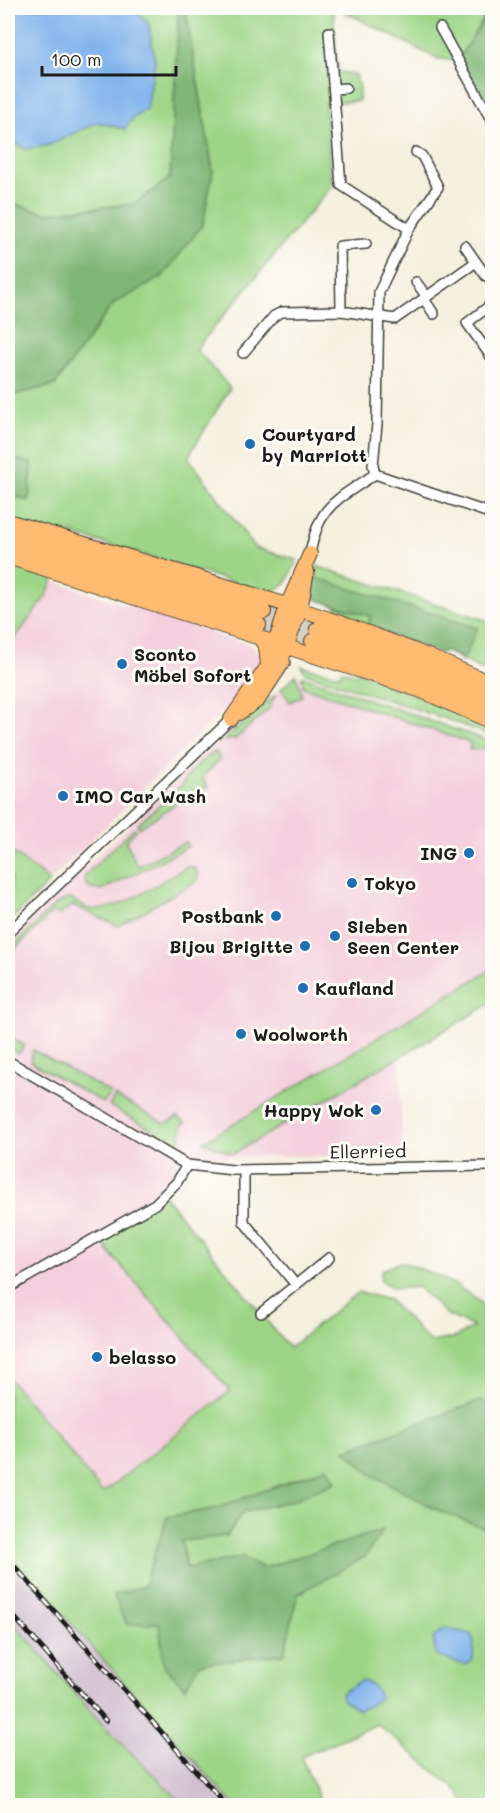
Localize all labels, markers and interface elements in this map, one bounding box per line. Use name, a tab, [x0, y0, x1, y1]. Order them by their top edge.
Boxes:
scale bar	[42, 39, 176, 77]
text: 100 m	[51, 47, 101, 71]
place label: Courtyard by Marriott	[262, 422, 367, 467]
marker: Courtyard by Marriott	[243, 437, 257, 451]
place label: Sconto Möbel Sofort	[134, 642, 251, 687]
marker: Sconto Möbel Sofort	[115, 657, 129, 671]
place label: IMO Car Wash	[75, 784, 206, 808]
marker: IMO Car Wash	[56, 789, 70, 803]
place label: ING	[420, 841, 457, 865]
marker: ING	[462, 846, 476, 860]
place label: Tokyo	[364, 871, 416, 895]
marker: Tokyo	[345, 876, 359, 890]
place label: Postbank	[181, 904, 264, 928]
marker: Postbank	[269, 909, 283, 923]
place label: Sieben Seen Center	[347, 914, 459, 959]
marker: Sieben Seen Center	[328, 929, 342, 943]
place label: Bijou Brigitte	[169, 934, 293, 958]
marker: Bijou Brigitte	[298, 939, 312, 953]
place label: Kaufland	[315, 976, 394, 1000]
marker: Kaufland	[296, 981, 310, 995]
place label: Woolworth	[253, 1022, 348, 1046]
marker: Woolworth	[234, 1027, 248, 1041]
place label: Happy Wok	[264, 1098, 364, 1122]
marker: Happy Wok	[369, 1103, 383, 1117]
street label: Ellerried	[329, 1138, 407, 1164]
place label: belasso	[109, 1345, 176, 1369]
marker: belasso	[90, 1350, 104, 1364]

